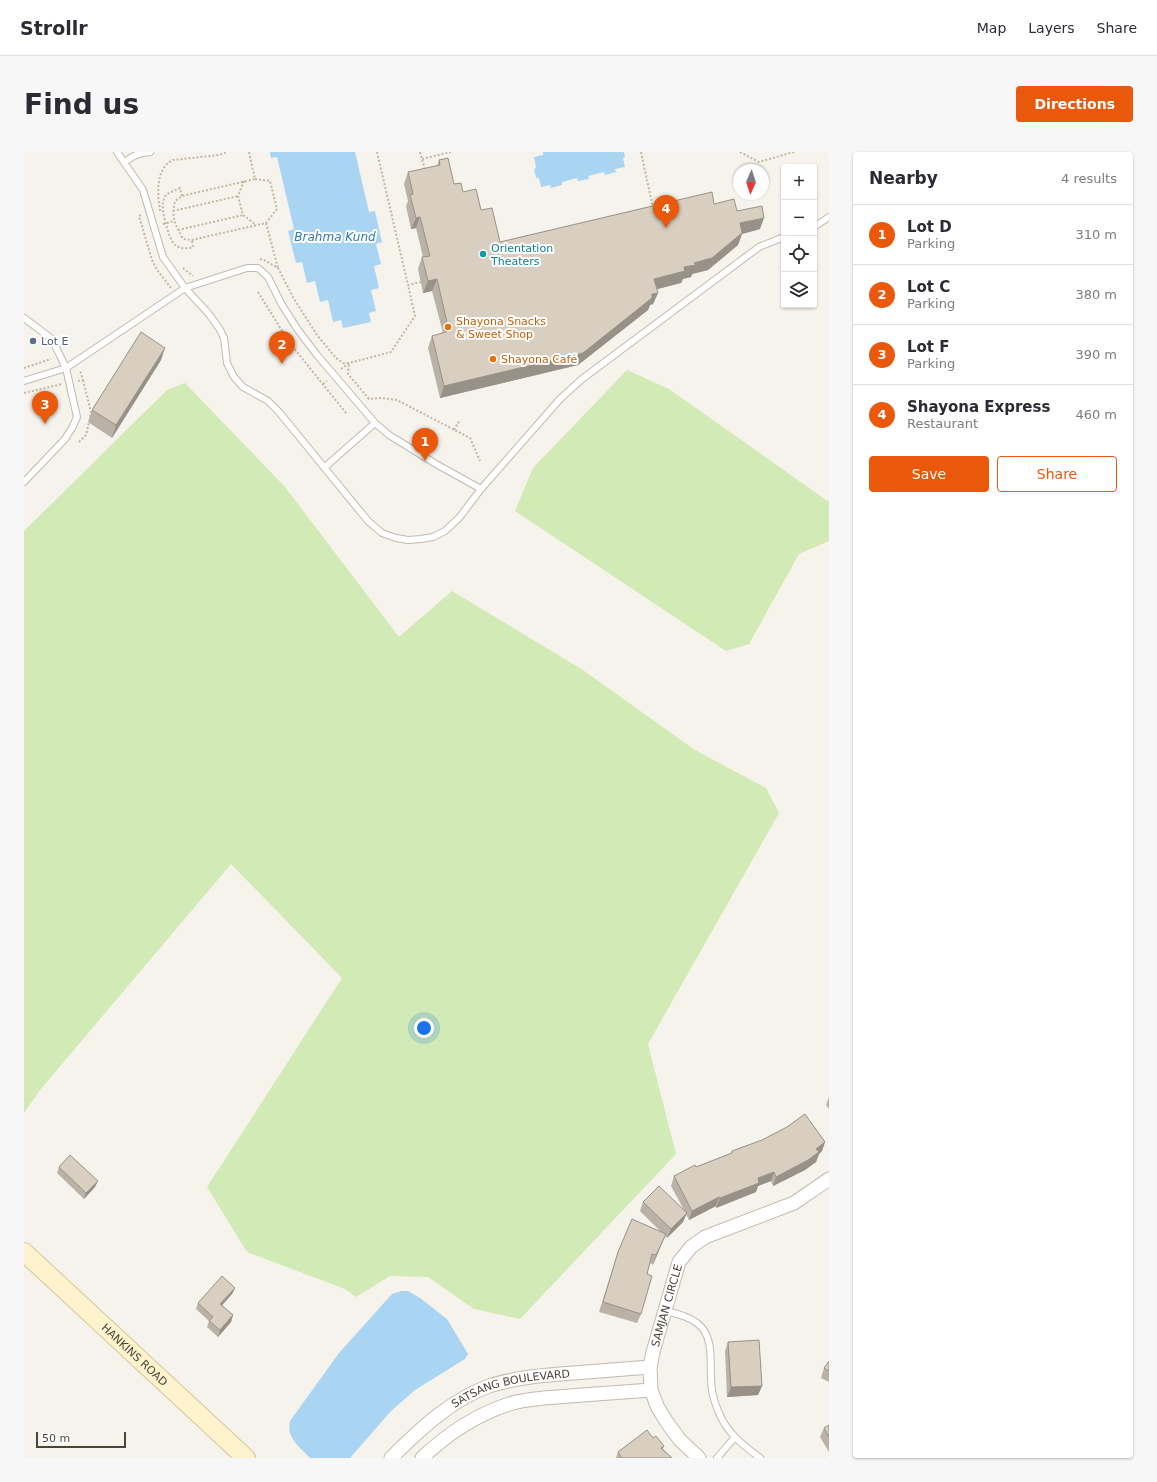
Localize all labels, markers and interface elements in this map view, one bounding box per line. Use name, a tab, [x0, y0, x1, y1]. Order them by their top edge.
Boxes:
text: Strollr	[20, 17, 88, 39]
text: Map	[977, 20, 1006, 36]
text: Layers	[1028, 20, 1075, 36]
text: Share	[1097, 20, 1137, 36]
button: Directions	[1016, 86, 1133, 122]
text: Find us	[24, 88, 139, 121]
north arrow	[733, 164, 769, 200]
map controls	[781, 164, 817, 308]
button: +	[781, 164, 817, 200]
text: Nearby	[869, 168, 938, 188]
text: 4 results	[1061, 171, 1117, 186]
pin: 4	[653, 195, 679, 228]
button: −	[781, 200, 817, 236]
text: Lot D	[907, 218, 952, 236]
text: 1	[877, 227, 887, 242]
text: 310 m	[1075, 227, 1117, 242]
water label: Brahma Kund	[294, 230, 376, 244]
button: locate	[781, 236, 817, 272]
text: Parking	[907, 236, 955, 251]
place label: Orientation Theaters	[490, 242, 553, 268]
marker: Orientation Theaters	[478, 249, 488, 259]
button: layers	[781, 272, 817, 308]
text: Lot C	[907, 278, 950, 296]
text: 2	[877, 287, 887, 302]
text: 380 m	[1075, 287, 1117, 302]
text: Parking	[907, 296, 955, 311]
place label: Shayona Snacks & Sweet Shop	[456, 315, 546, 341]
marker: Shayona Snacks & Sweet Shop	[443, 322, 453, 332]
pin: 2	[269, 331, 295, 364]
place label: Lot E	[41, 335, 68, 348]
marker: Lot E	[28, 336, 38, 346]
text: Lot F	[907, 338, 950, 356]
text: 3	[877, 347, 887, 362]
text: 390 m	[1075, 347, 1117, 362]
place label: Shayona Café	[501, 353, 577, 366]
marker: Shayona Café	[488, 354, 498, 364]
text: Parking	[907, 356, 955, 371]
pin: 3	[32, 391, 58, 424]
text: Shayona Express	[907, 398, 1050, 416]
text: 4	[877, 407, 887, 422]
text: 460 m	[1075, 407, 1117, 422]
text: Restaurant	[907, 416, 978, 431]
pin: 1	[412, 428, 438, 461]
button: Save	[869, 456, 989, 492]
button: Share	[997, 456, 1117, 492]
your location	[414, 1018, 434, 1038]
street label: SAMJAN CIRCLE	[649, 1263, 685, 1349]
street label: HANKINS ROAD	[99, 1321, 170, 1389]
street label: SATSANG BOULEVARD	[449, 1367, 571, 1411]
scale bar	[36, 1430, 126, 1449]
text: 50 m	[42, 1432, 70, 1445]

